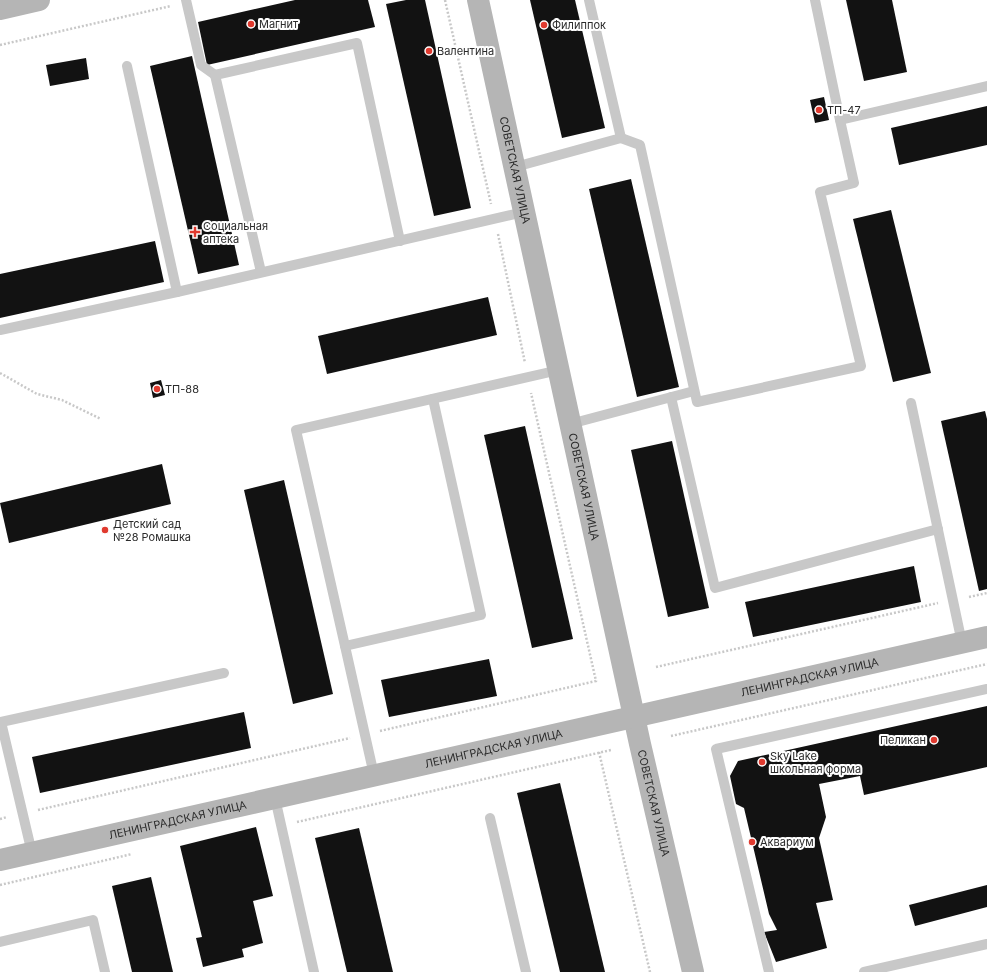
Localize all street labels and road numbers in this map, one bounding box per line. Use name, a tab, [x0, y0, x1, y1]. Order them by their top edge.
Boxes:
street label: СОВЕТСКАЯ УЛИЦА	[497, 115, 534, 225]
street label: СОВЕТСКАЯ УЛИЦА	[565, 432, 603, 542]
street label: ЛЕНИНГРАДСКАЯ УЛИЦА	[739, 655, 880, 699]
street label: ЛЕНИНГРАДСКАЯ УЛИЦА	[423, 726, 564, 771]
street label: СОВЕТСКАЯ УЛИЦА	[635, 748, 673, 858]
street label: ЛЕНИНГРАДСКАЯ УЛИЦА	[107, 797, 248, 842]

